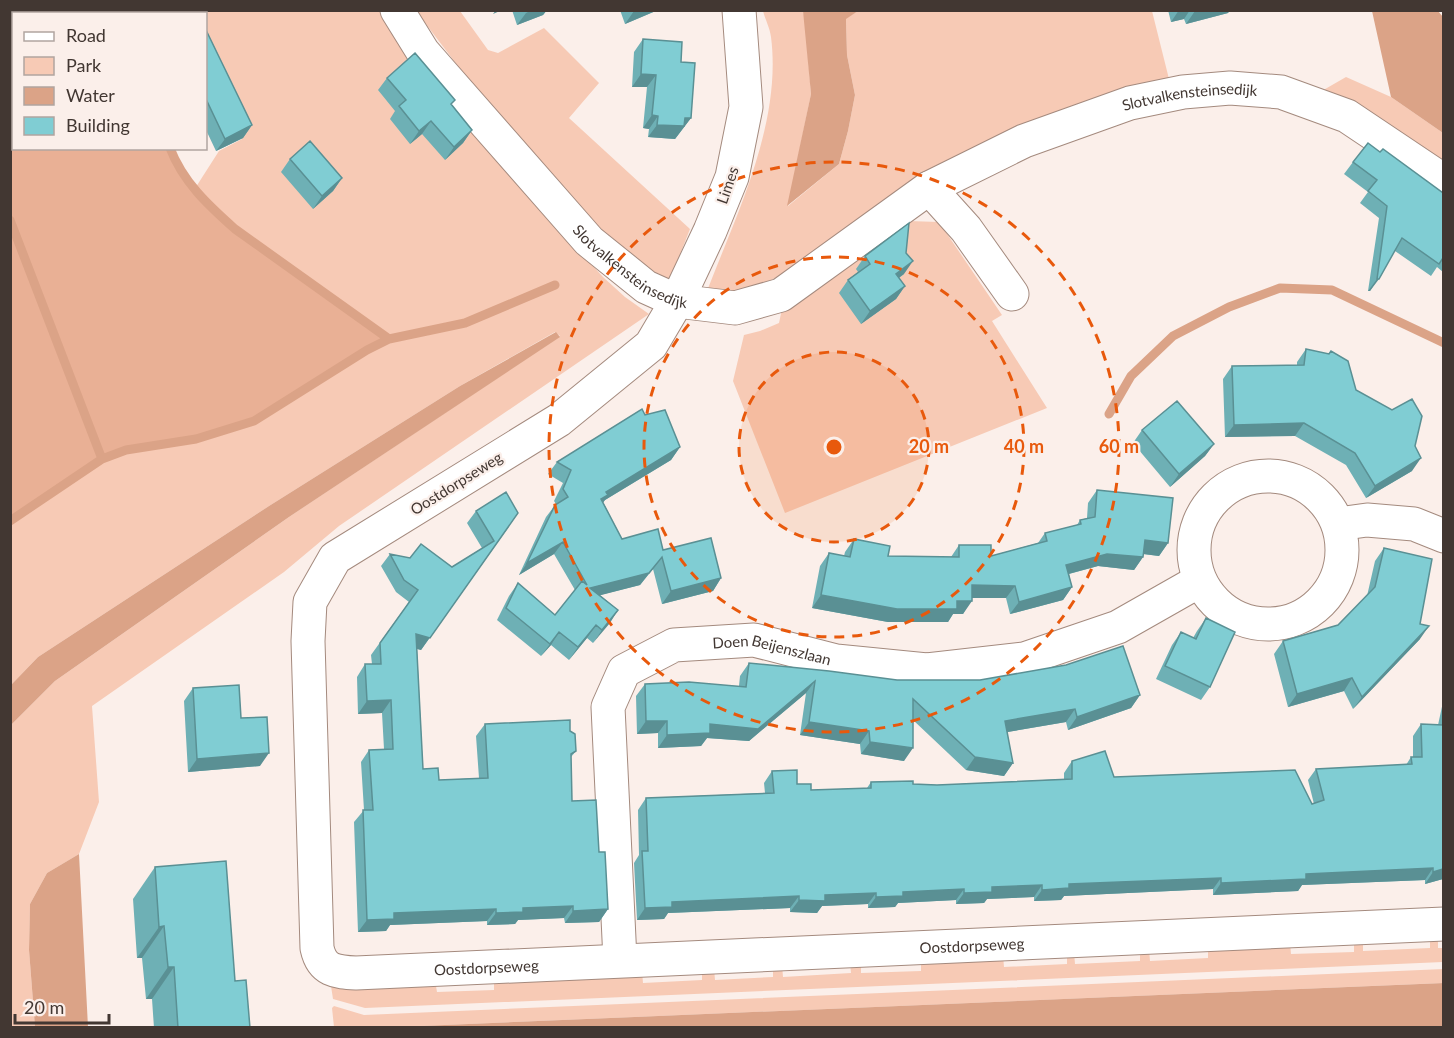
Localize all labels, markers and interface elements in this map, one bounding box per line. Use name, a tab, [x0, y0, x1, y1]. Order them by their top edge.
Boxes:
legend	[12, 12, 207, 150]
text: Road	[66, 24, 106, 46]
text: Park	[66, 54, 102, 76]
street label: Slotvalkensteinsedijk	[1119, 79, 1258, 114]
text: Water	[66, 84, 115, 106]
text: Building	[66, 114, 130, 136]
street label: Limes	[712, 164, 742, 206]
street label: Slotvalkensteinsedijk	[569, 221, 689, 311]
text: 20 m	[909, 435, 949, 457]
text: 40 m	[1004, 435, 1044, 457]
text: 60 m	[1099, 435, 1139, 457]
centre of rings	[824, 437, 844, 457]
street label: Oostdorpseweg	[407, 447, 505, 518]
street label: Doen Beijenszlaan	[712, 631, 833, 668]
street label: Oostdorpseweg	[919, 934, 1025, 957]
street label: Oostdorpseweg	[434, 956, 539, 978]
scale bar	[15, 987, 110, 1025]
text: 20 m	[24, 996, 64, 1018]

